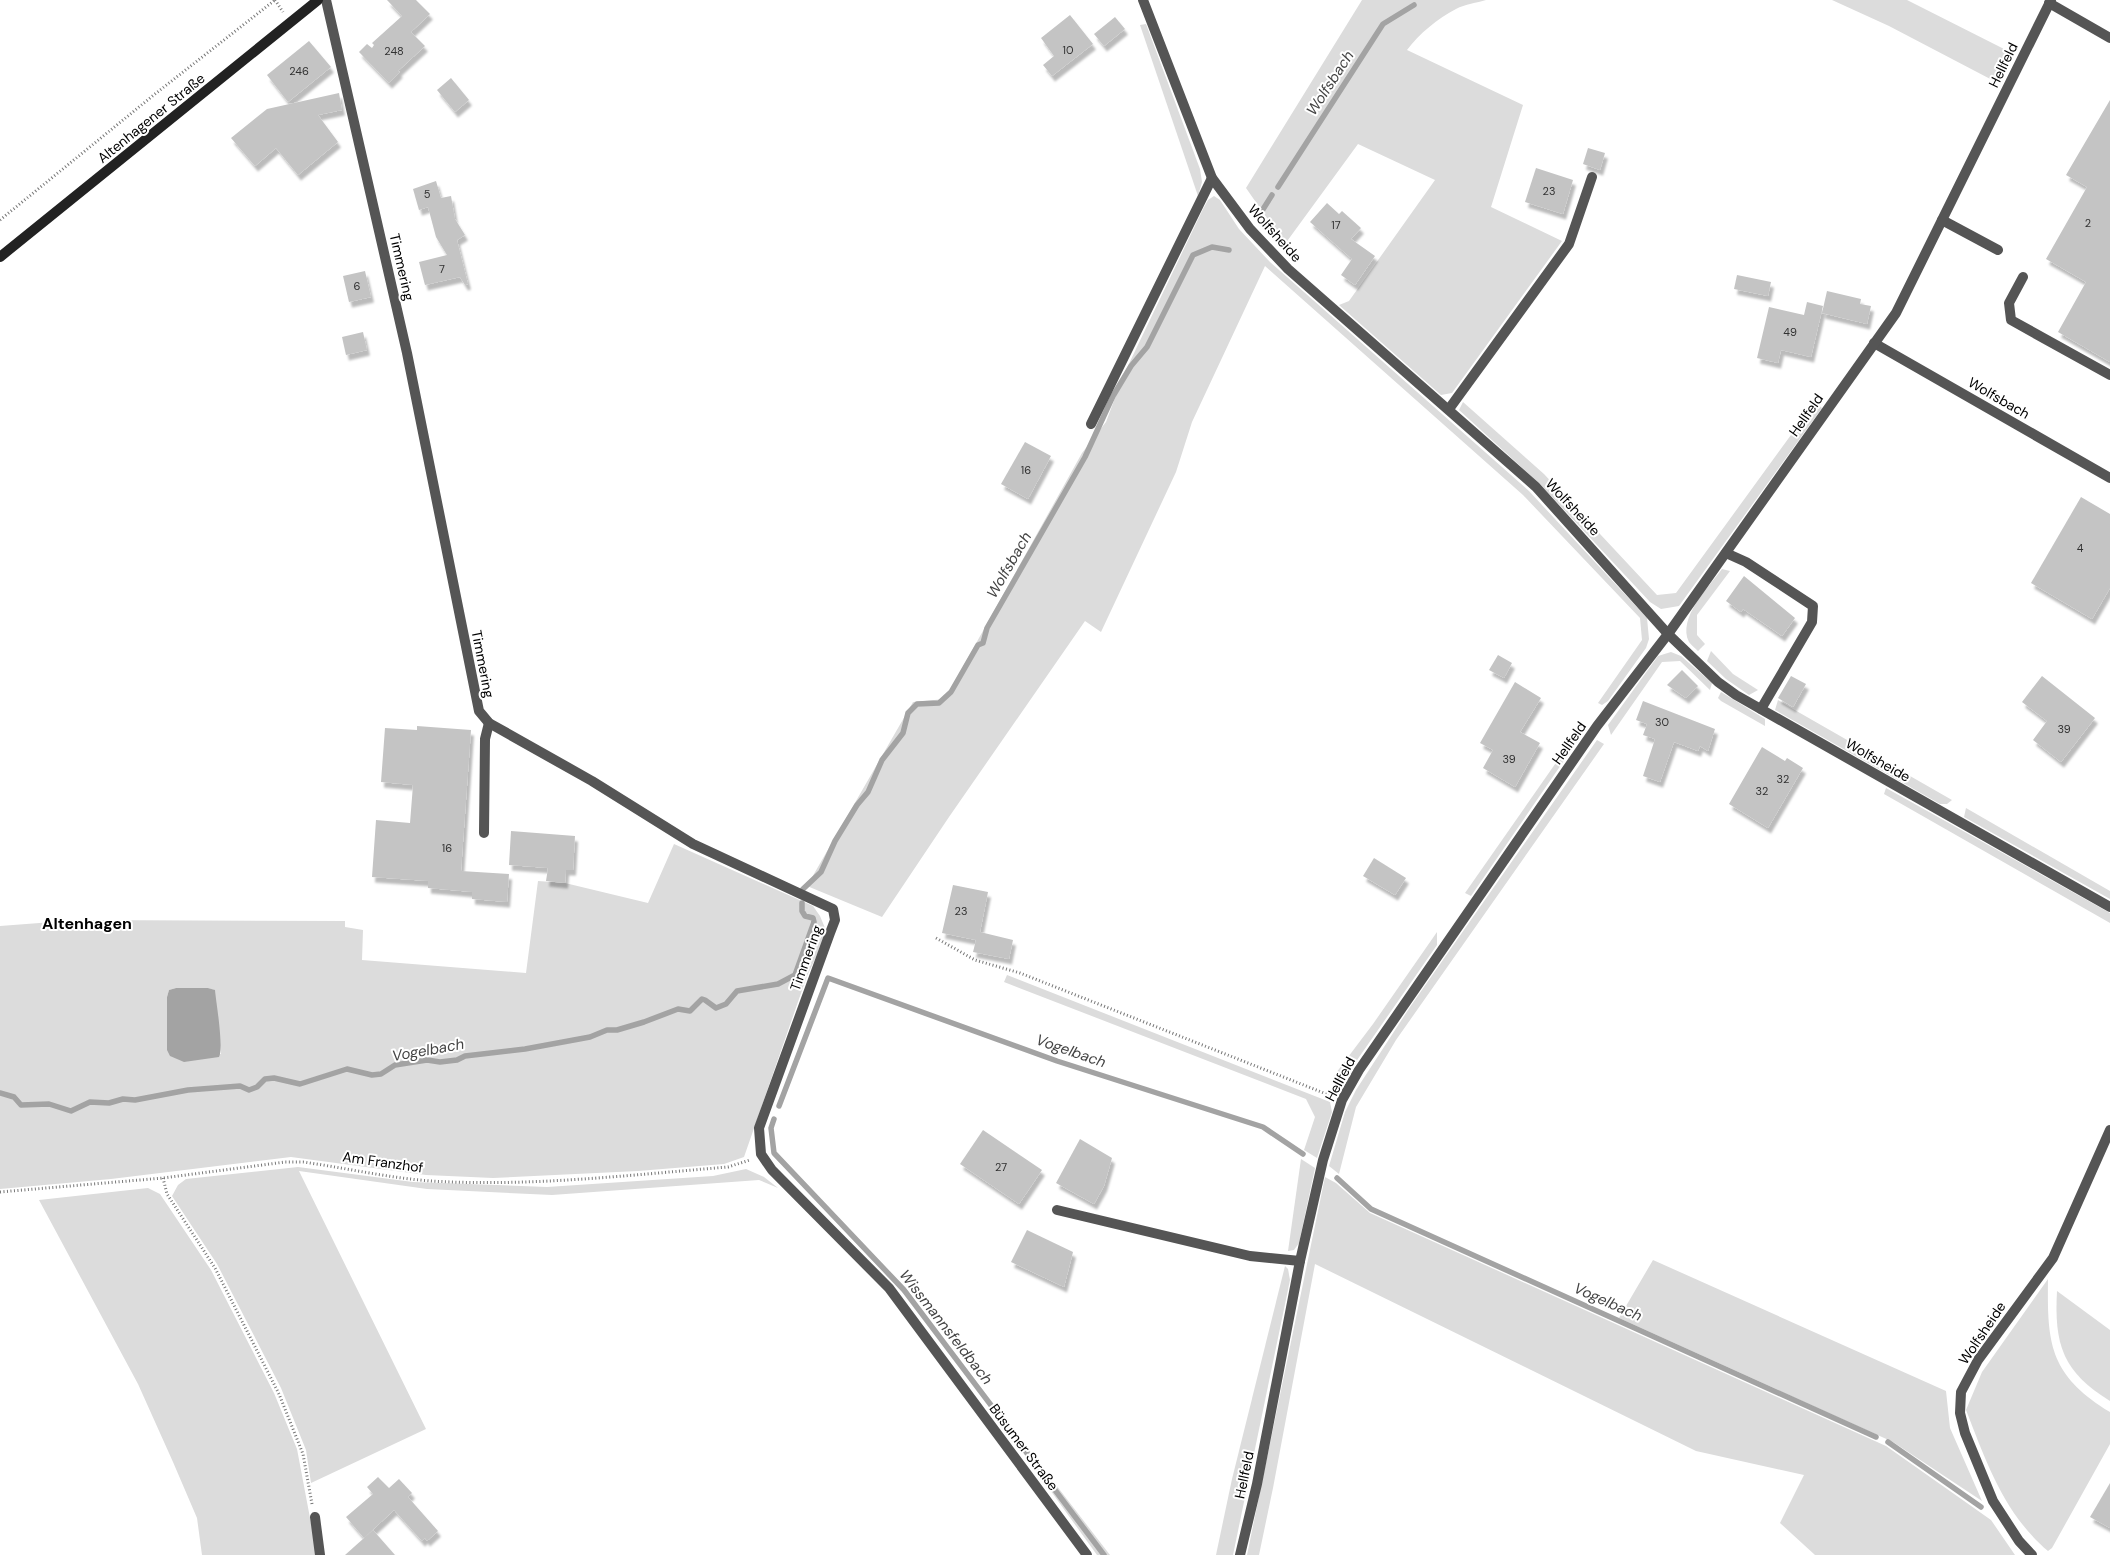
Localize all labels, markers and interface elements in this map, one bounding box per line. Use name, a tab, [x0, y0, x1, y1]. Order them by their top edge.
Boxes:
street label: Hellfeld	[1984, 39, 2022, 91]
house number: 10	[1063, 43, 1073, 57]
house number: 248	[384, 44, 404, 58]
water label: Wolfsbach	[1302, 46, 1359, 119]
house number: 246	[289, 64, 309, 78]
street label: Altenhagener Straße	[94, 69, 208, 167]
house number: 23	[1543, 184, 1555, 198]
house number: 5	[424, 187, 431, 201]
street label: Wolfsheide	[1244, 200, 1306, 266]
house number: 2	[2085, 216, 2091, 230]
house number: 17	[1331, 218, 1341, 232]
street label: Timmering	[386, 232, 419, 303]
house number: 7	[439, 262, 445, 276]
house number: 6	[354, 279, 361, 293]
house number: 49	[1783, 325, 1797, 339]
street label: Wolfsbach	[1965, 373, 2033, 423]
street label: Hellfeld	[1785, 390, 1827, 440]
house number: 16	[1021, 463, 1031, 477]
street label: Wolfsheide	[1542, 475, 1604, 539]
water label: Wolfsbach	[982, 528, 1036, 602]
house number: 4	[2077, 541, 2084, 555]
street label: Timmering	[468, 629, 498, 700]
house number: 30	[1655, 715, 1669, 729]
street label: Hellfeld	[1548, 718, 1590, 768]
house number: 39	[2057, 722, 2071, 736]
street label: Wolfsheide	[1842, 734, 1914, 786]
house number: 39	[1502, 752, 1516, 766]
house number: 32	[1777, 772, 1789, 786]
house number: 32	[1756, 784, 1768, 798]
house number: 16	[442, 841, 452, 855]
house number: 23	[955, 904, 967, 918]
district label: Altenhagen	[42, 913, 132, 934]
street label: Timmering	[786, 923, 826, 993]
water label: Vogelbach	[1033, 1030, 1109, 1072]
water label: Vogelbach	[390, 1034, 466, 1066]
street label: Hellfeld	[1321, 1054, 1359, 1104]
street label: Am Franzhof	[341, 1147, 425, 1177]
house number: 27	[995, 1160, 1007, 1174]
water label: Wissmannsfeldbach	[895, 1265, 997, 1389]
water label: Vogelbach	[1571, 1278, 1646, 1326]
street label: Wolfsheide	[1954, 1298, 2010, 1368]
street label: Büsumer Straße	[985, 1400, 1063, 1494]
street label: Hellfeld	[1230, 1450, 1258, 1500]

